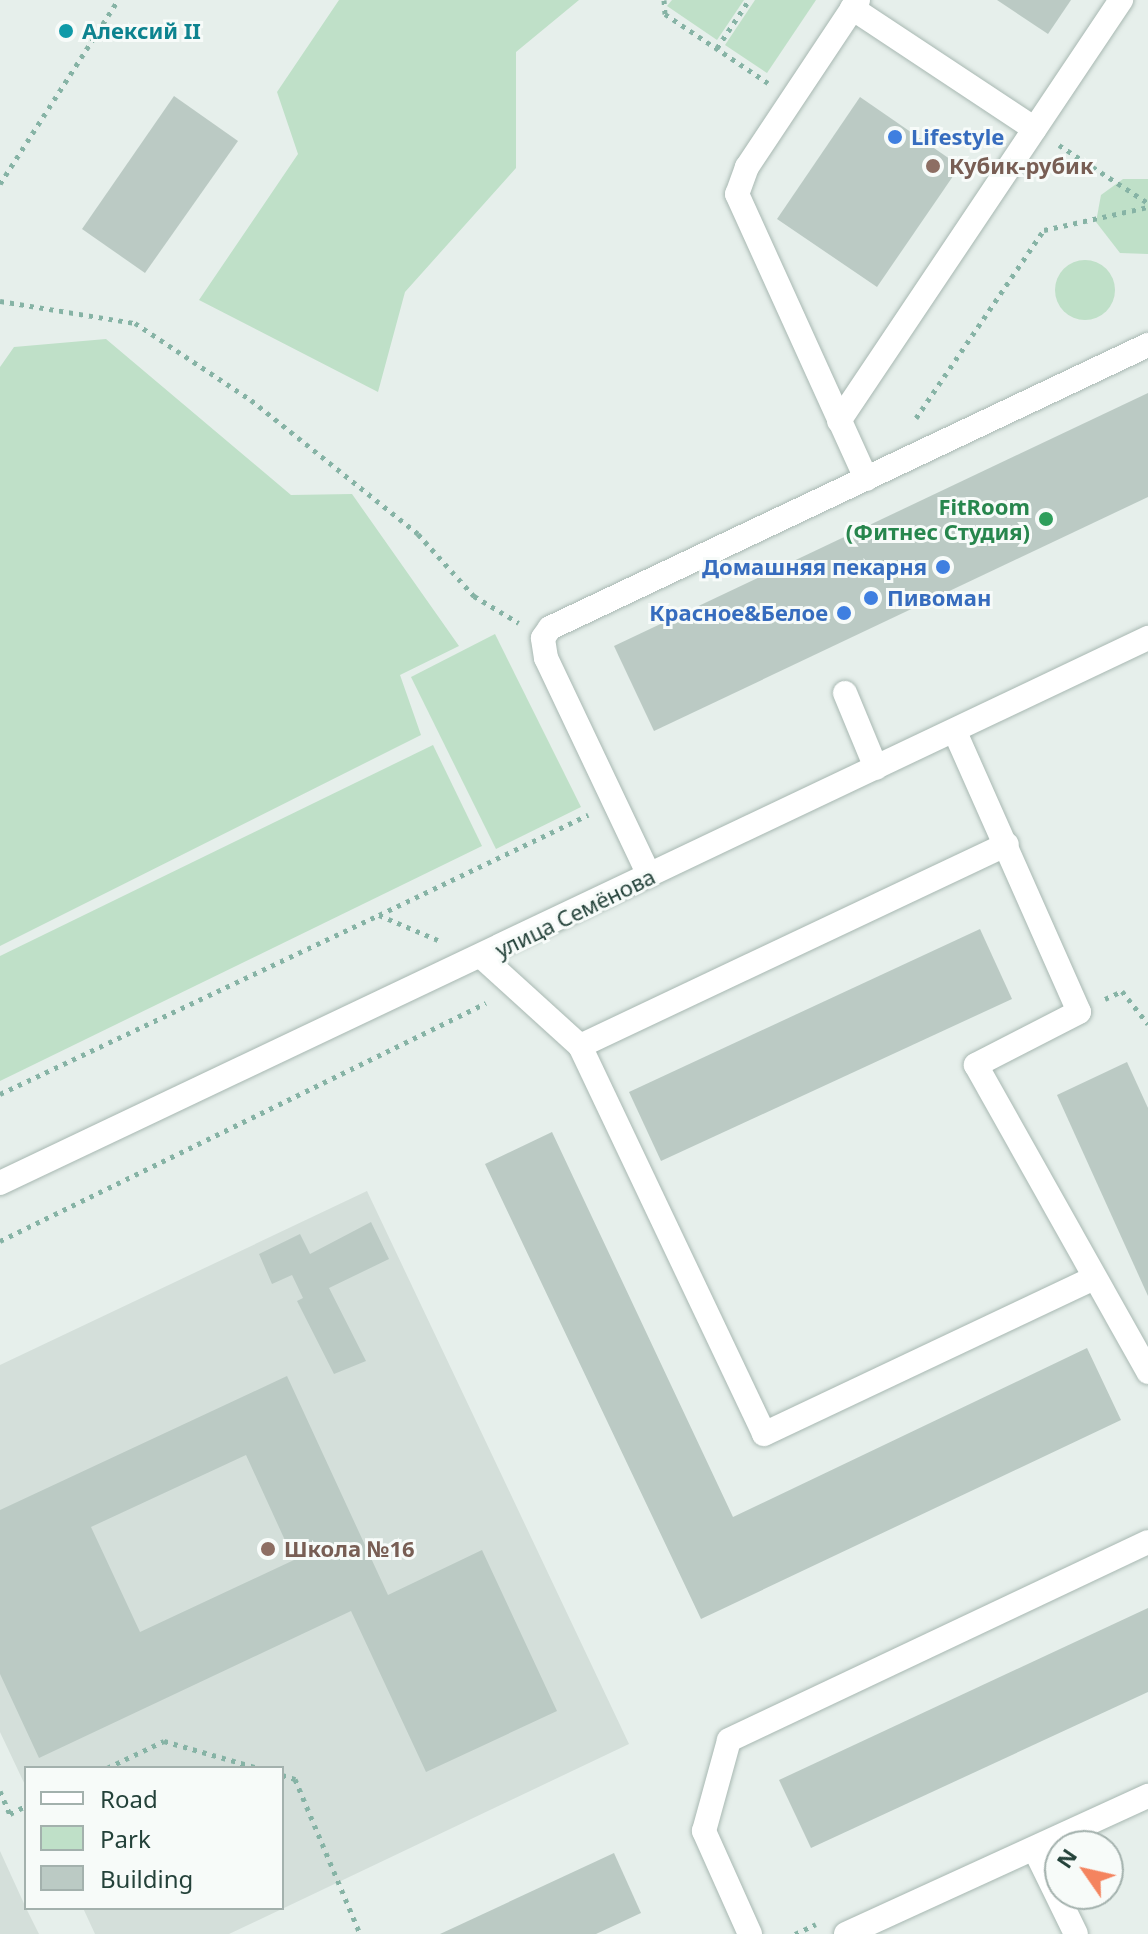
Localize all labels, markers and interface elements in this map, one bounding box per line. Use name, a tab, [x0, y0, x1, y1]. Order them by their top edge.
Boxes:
place label: Алексий II	[82, 18, 201, 44]
marker: Алексий II	[57, 22, 75, 40]
place label: Lifestyle	[911, 124, 1004, 150]
marker: Lifestyle	[886, 128, 904, 146]
place label: Кубик-рубик	[949, 153, 1093, 179]
marker: Кубик-рубик	[924, 157, 942, 175]
place label: FitRoom (Фитнес Студия)	[847, 493, 1030, 544]
marker: FitRoom (Фитнес Студия)	[1037, 510, 1055, 528]
place label: Домашняя пекарня	[702, 554, 927, 580]
marker: Домашняя пекарня	[934, 558, 952, 576]
place label: Пивоман	[887, 585, 991, 611]
marker: Пивоман	[862, 589, 880, 607]
place label: Красное&Белое	[649, 600, 828, 626]
marker: Красное&Белое	[835, 604, 853, 622]
street label: улица Семёнова	[491, 863, 659, 963]
place label: Школа №16	[284, 1536, 415, 1562]
marker: Школа №16	[259, 1540, 277, 1558]
legend	[24, 1766, 284, 1910]
text: Road	[100, 1782, 158, 1815]
text: Park	[100, 1822, 151, 1855]
north arrow	[1044, 1830, 1124, 1910]
text: N	[1048, 1842, 1083, 1874]
text: Building	[100, 1862, 193, 1895]

